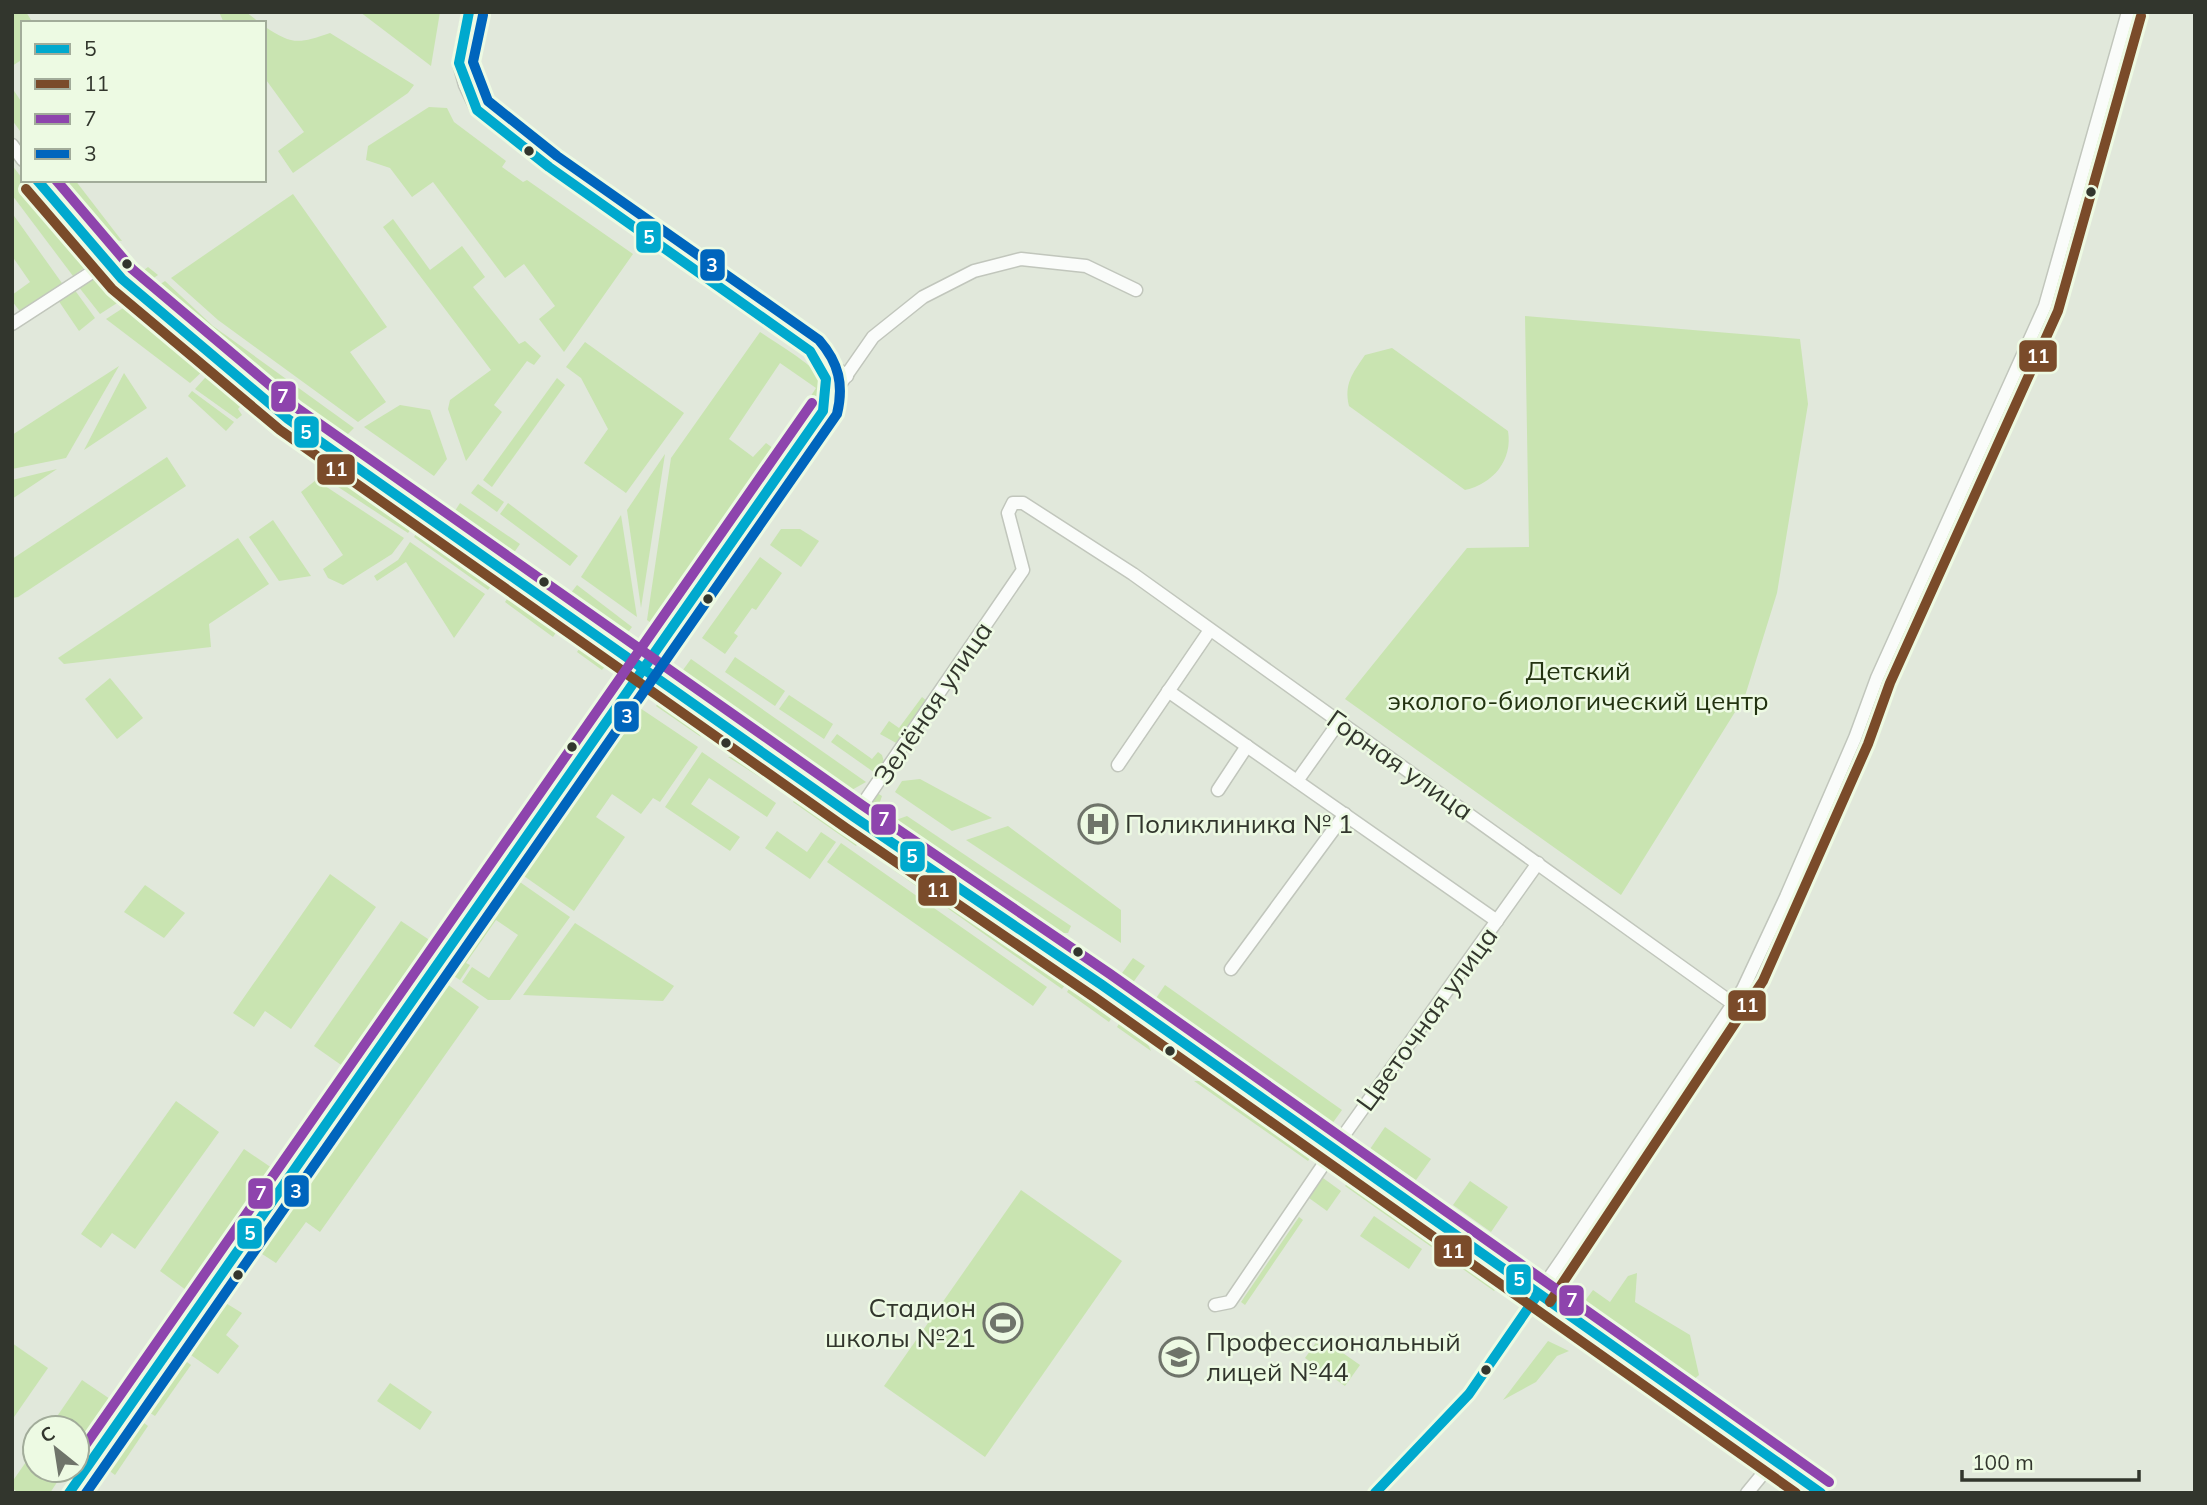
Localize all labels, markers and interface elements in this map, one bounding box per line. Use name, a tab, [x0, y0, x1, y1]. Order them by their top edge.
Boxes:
legend	[21, 21, 266, 182]
text: 5	[84, 35, 97, 61]
text: 11	[84, 70, 109, 96]
text: 7	[84, 105, 97, 131]
text: 3	[84, 140, 97, 166]
unlabelled marker	[522, 144, 536, 158]
unlabelled marker	[2084, 185, 2098, 199]
line badge: 5	[635, 220, 662, 254]
text: 5	[643, 225, 655, 249]
line badge: 3	[699, 248, 726, 282]
text: 3	[706, 253, 718, 277]
unlabelled marker	[120, 257, 134, 271]
line badge: 11	[2018, 339, 2058, 373]
text: 11	[2027, 344, 2049, 368]
line badge: 7	[270, 380, 297, 413]
text: 7	[277, 384, 289, 408]
line badge: 5	[293, 415, 320, 449]
text: 5	[300, 420, 312, 444]
line badge: 11	[316, 453, 356, 486]
text: 11	[325, 457, 347, 481]
unlabelled marker	[537, 575, 551, 589]
unlabelled marker	[701, 592, 715, 606]
street label: Зелёная улица	[866, 615, 999, 790]
park label: Детский эколого-биологический центр	[1387, 654, 1769, 717]
line badge: 3	[613, 700, 640, 733]
street label: Горная улица	[1321, 702, 1480, 827]
text: 3	[621, 704, 633, 728]
unlabelled marker	[719, 736, 733, 750]
unlabelled marker	[565, 740, 579, 754]
line badge: 7	[870, 803, 897, 836]
hospital icon: Поликлиника № 1	[1077, 803, 1119, 845]
text: 7	[878, 807, 890, 831]
place label: Поликлиника № 1	[1125, 807, 1353, 840]
line badge: 5	[899, 840, 926, 873]
text: 5	[906, 844, 918, 868]
line badge: 11	[917, 874, 958, 907]
text: 11	[927, 878, 949, 902]
street label: Цветочная улица	[1349, 920, 1504, 1117]
unlabelled marker	[1071, 945, 1085, 959]
line badge: 11	[1727, 989, 1767, 1022]
text: 11	[1736, 993, 1758, 1017]
unlabelled marker	[1163, 1044, 1177, 1058]
line badge: 3	[283, 1174, 310, 1208]
line badge: 7	[247, 1177, 274, 1210]
text: 3	[290, 1179, 302, 1203]
text: 7	[255, 1181, 267, 1205]
line badge: 5	[236, 1217, 263, 1250]
text: 5	[244, 1221, 256, 1245]
line badge: 11	[1433, 1234, 1473, 1268]
text: 11	[1442, 1239, 1464, 1263]
line badge: 5	[1505, 1263, 1532, 1296]
text: 5	[1513, 1267, 1525, 1291]
unlabelled marker	[231, 1268, 245, 1282]
line badge: 7	[1558, 1284, 1585, 1317]
text: 7	[1566, 1288, 1578, 1312]
place label: Стадион школы №21	[825, 1291, 976, 1354]
sports icon: Стадион школы №21	[982, 1302, 1024, 1344]
place label: Профессиональный лицей №44	[1206, 1325, 1461, 1388]
school or university icon: Профессиональный лицей №44	[1158, 1336, 1200, 1378]
unlabelled marker	[1479, 1363, 1493, 1377]
north arrow	[21, 1414, 91, 1484]
text: С	[36, 1421, 59, 1448]
scale bar	[1962, 1438, 2139, 1482]
text: 100 m	[1972, 1449, 2034, 1475]

